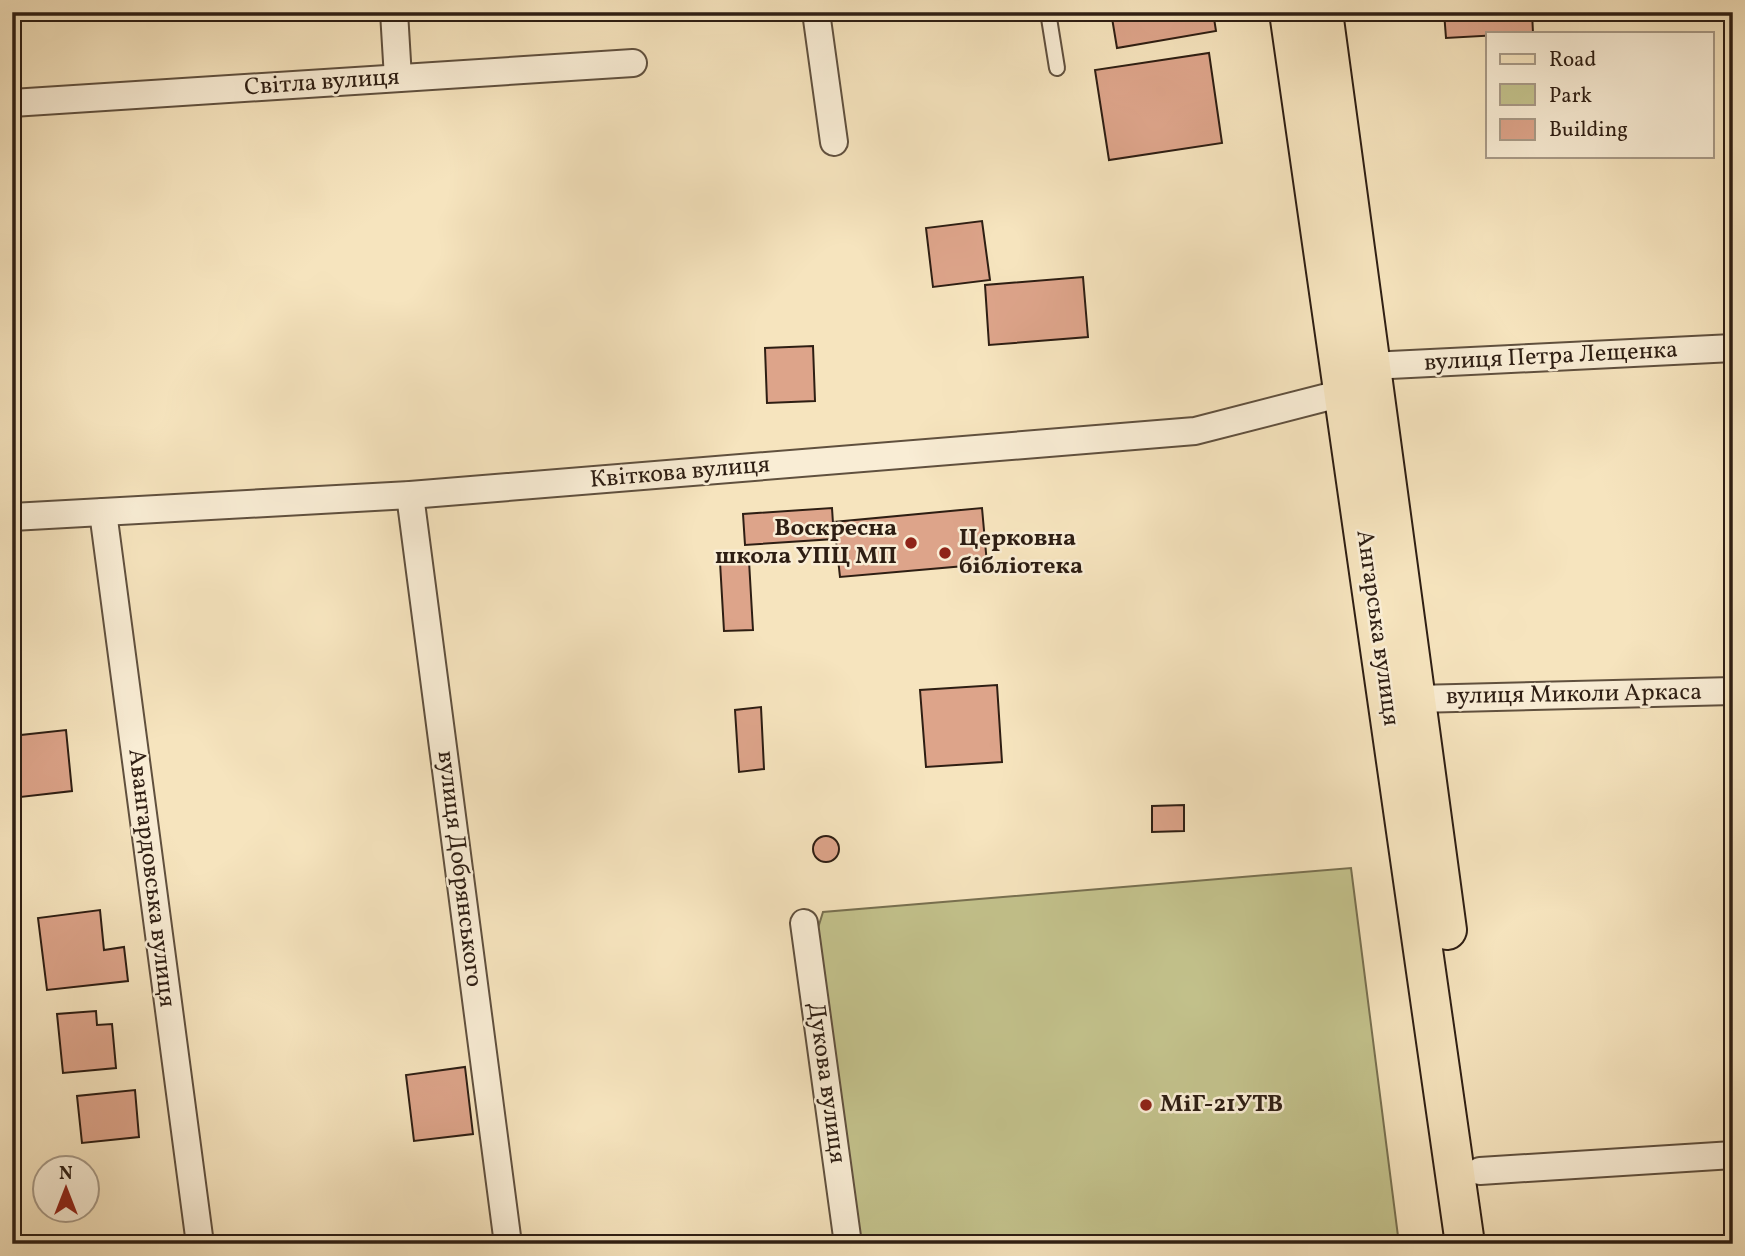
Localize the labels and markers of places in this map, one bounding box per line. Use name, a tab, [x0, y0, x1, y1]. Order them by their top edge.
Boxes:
place label: Воскресна школа УПЦ МП	[715, 512, 897, 574]
place label: Церковна бібліотека	[959, 522, 1083, 584]
marker: Воскресна школа УПЦ МП	[903, 535, 919, 551]
marker: Церковна бібліотека	[937, 545, 953, 561]
place label: МіГ-21УТВ	[1160, 1088, 1283, 1122]
marker: МіГ-21УТВ	[1138, 1097, 1154, 1113]

